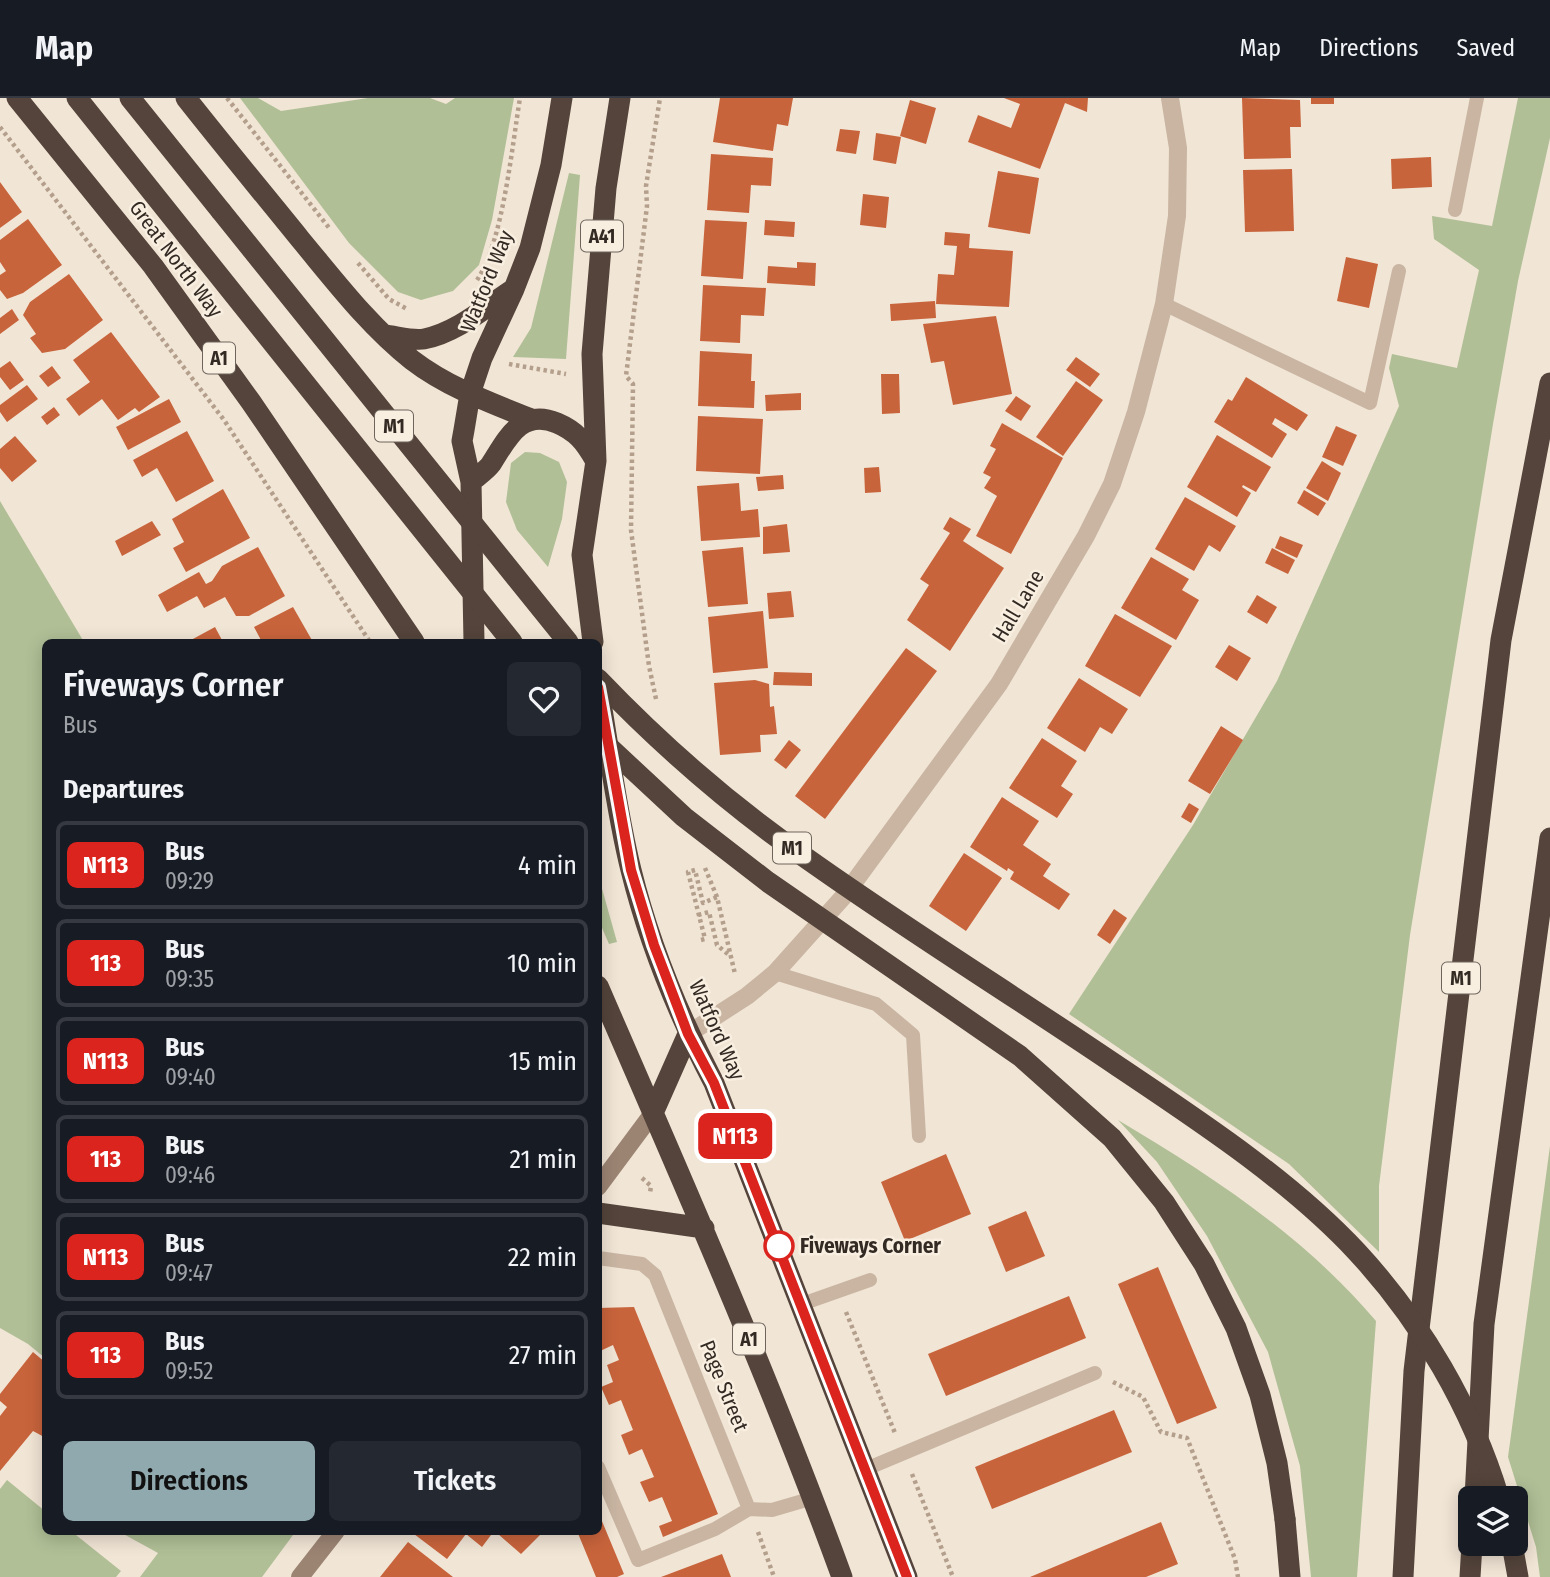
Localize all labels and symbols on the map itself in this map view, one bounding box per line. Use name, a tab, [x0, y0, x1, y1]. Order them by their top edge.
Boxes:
street label: Great North Way	[124, 195, 229, 323]
road number: A41	[581, 220, 623, 252]
street label: Watford Way	[455, 226, 519, 335]
road number: A1	[203, 342, 235, 374]
road number: M1	[375, 410, 413, 442]
street label: Hall Lane	[986, 565, 1050, 647]
road number: M1	[773, 832, 811, 863]
road number: M1	[1442, 962, 1480, 993]
street label: Watford Way	[683, 976, 751, 1085]
line badge: N113	[686, 1113, 784, 1159]
marker: Fiveways Corner	[764, 1231, 794, 1261]
place label: Fiveways Corner	[800, 1233, 941, 1259]
road number: A1	[733, 1324, 765, 1354]
street label: Page Street	[694, 1336, 754, 1436]

